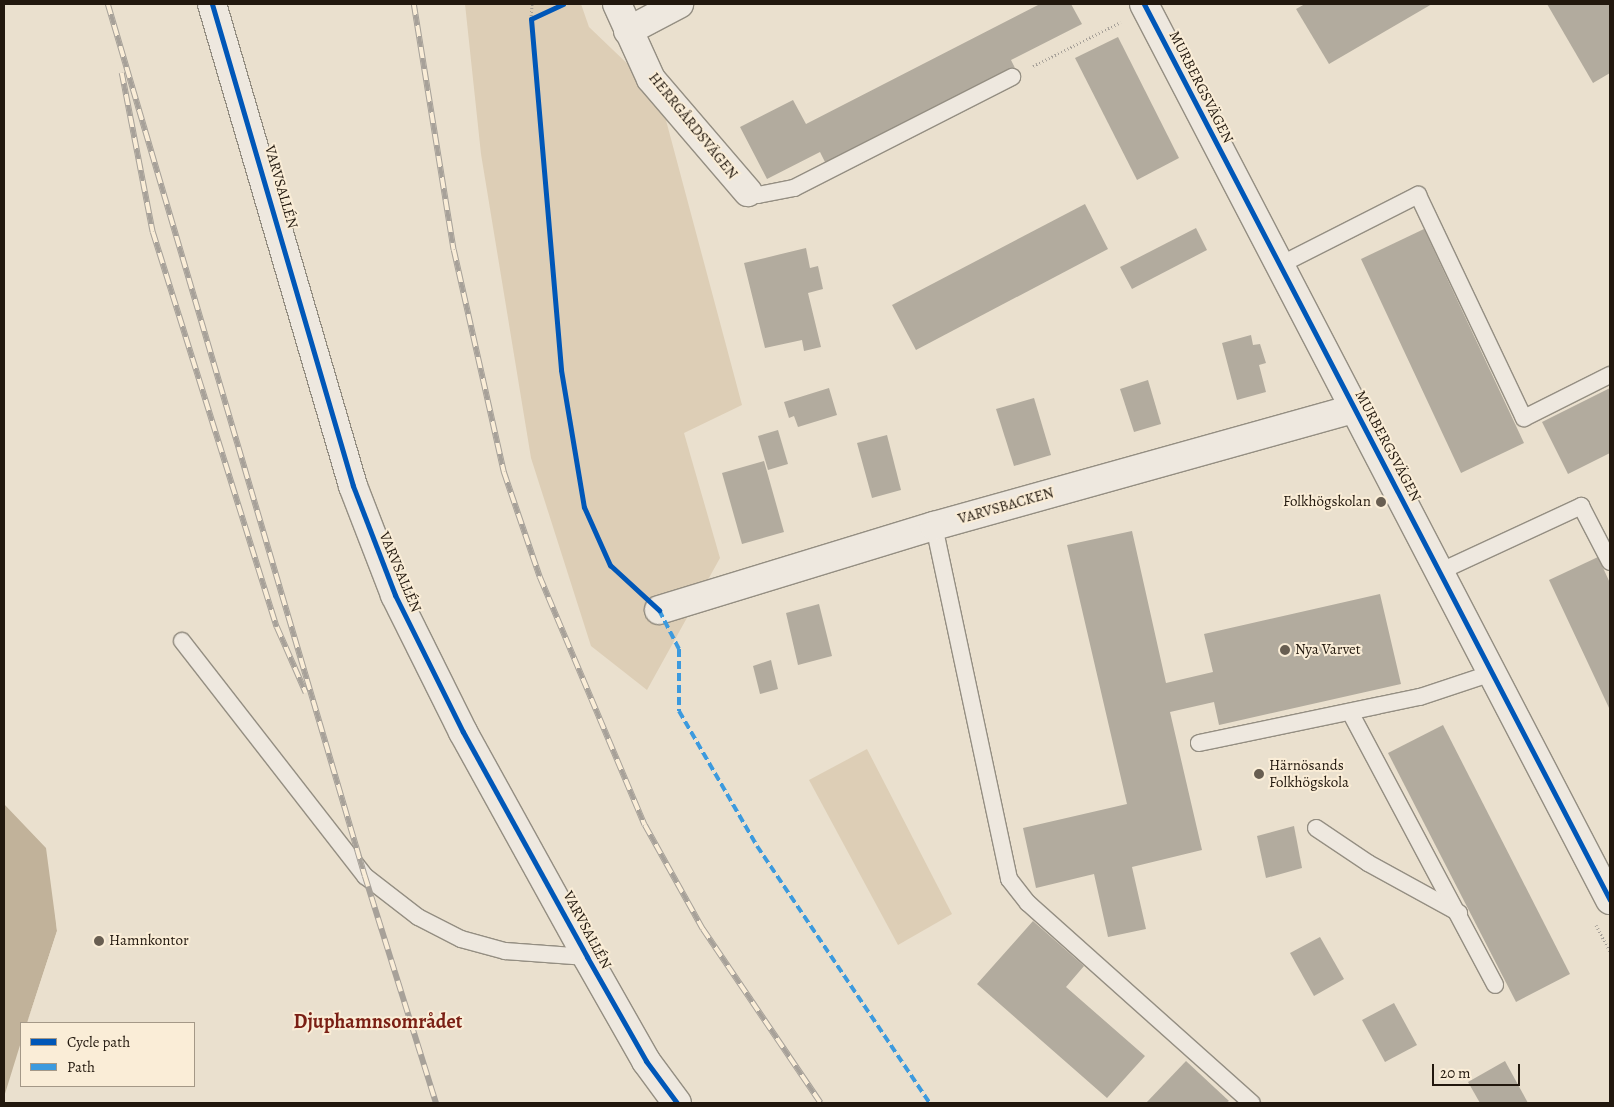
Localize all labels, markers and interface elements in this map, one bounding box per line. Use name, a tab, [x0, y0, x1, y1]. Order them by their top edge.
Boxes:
street label: MURBERGSVÄGEN	[1165, 28, 1237, 146]
street label: HERRGÅRDSVÄGEN	[645, 69, 741, 183]
street label: VARVSALLÉN	[261, 143, 301, 231]
street label: MURBERGSVÄGEN	[1351, 387, 1425, 505]
street label: VARVSBACKEN	[956, 484, 1056, 528]
place label: Folkhögskolan	[1283, 493, 1371, 511]
marker: Folkhögskolan	[1375, 496, 1387, 508]
street label: VARVSALLÉN	[375, 529, 425, 615]
place label: Nya Varvet	[1295, 641, 1361, 659]
marker: Nya Varvet	[1279, 644, 1291, 656]
place label: Härnösands Folkhögskola	[1269, 756, 1349, 791]
marker: Härnösands Folkhögskola	[1253, 768, 1265, 780]
street label: VARVSALLÉN	[559, 888, 615, 972]
place label: Hamnkontor	[109, 932, 189, 950]
marker: Hamnkontor	[93, 935, 105, 947]
district label: Djuphamnsområdet	[294, 1009, 462, 1033]
legend	[20, 1022, 195, 1087]
text: Cycle path	[67, 1032, 130, 1052]
scale bar	[1434, 1054, 1522, 1086]
text: Path	[67, 1057, 95, 1077]
text: 20 m	[1440, 1063, 1471, 1083]

